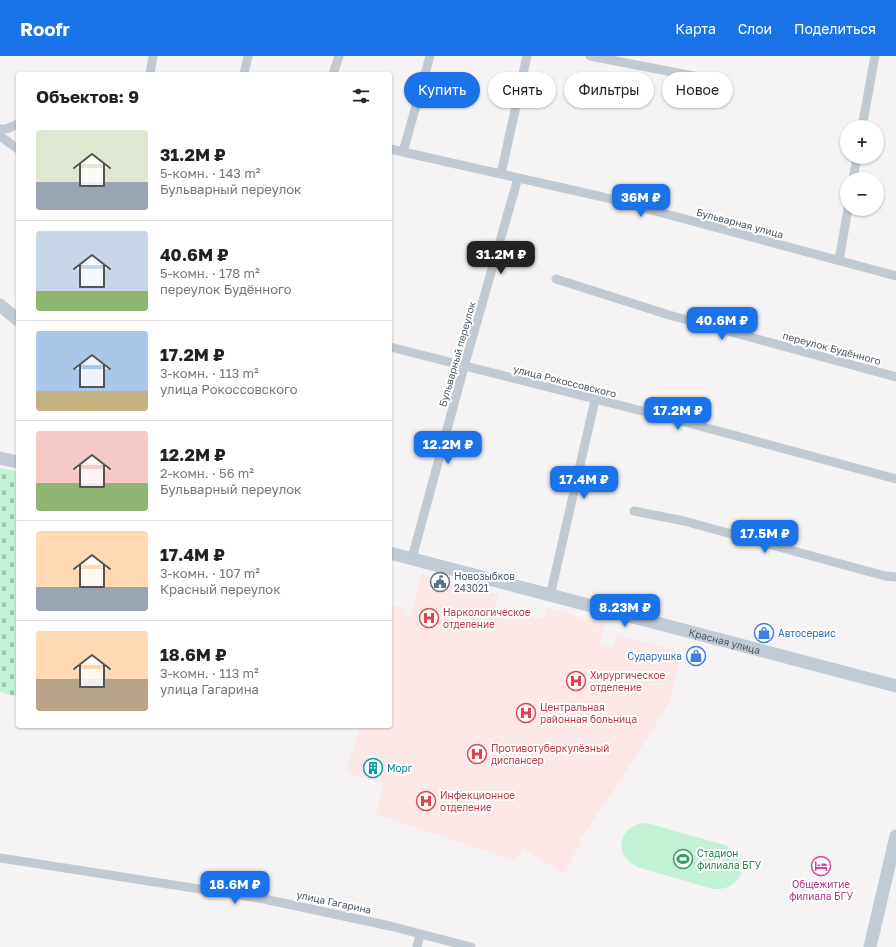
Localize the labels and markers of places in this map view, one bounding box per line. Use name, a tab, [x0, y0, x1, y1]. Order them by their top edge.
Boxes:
pin: 36M ₽	[613, 184, 669, 218]
pin: 31.2M ₽	[464, 241, 538, 275]
pin: 40.6M ₽	[685, 307, 759, 341]
pin: 17.2M ₽	[641, 397, 715, 431]
pin: 12.2M ₽	[411, 431, 485, 465]
pin: 17.4M ₽	[547, 466, 621, 500]
pin: 17.5M ₽	[728, 520, 802, 554]
place label: Новозыбков 243021	[454, 570, 515, 594]
public building icon: Новозыбков 243021	[429, 571, 451, 593]
pin: 8.23M ₽	[588, 594, 662, 628]
place label: Наркологическое отделение	[443, 606, 531, 630]
hospital icon: Наркологическое отделение	[418, 607, 440, 629]
shop icon: Автосервис	[753, 622, 775, 644]
place label: Автосервис	[778, 627, 836, 639]
shop icon: Сударушка	[685, 645, 707, 667]
place label: Сударушка	[627, 650, 682, 662]
place label: Хирургическое отделение	[590, 669, 665, 693]
hospital icon: Хирургическое отделение	[565, 670, 587, 692]
place label: Центральная районная больница	[540, 701, 637, 725]
hospital icon: Центральная районная больница	[515, 702, 537, 724]
place label: Противотуберкулёзный диспансер	[491, 742, 609, 766]
hospital icon: Противотуберкулёзный диспансер	[466, 743, 488, 765]
building icon: Морг	[362, 757, 384, 779]
place label: Морг	[387, 762, 413, 774]
place label: Инфекционное отделение	[440, 789, 515, 813]
hospital icon: Инфекционное отделение	[415, 790, 437, 812]
place label: Стадион филиала БГУ	[697, 847, 762, 871]
sports icon: Стадион филиала БГУ	[672, 848, 694, 870]
hotel icon: Общежитие филиала БГУ	[810, 855, 832, 877]
pin: 18.6M ₽	[198, 871, 272, 905]
place label: Общежитие филиала БГУ	[789, 878, 853, 902]

